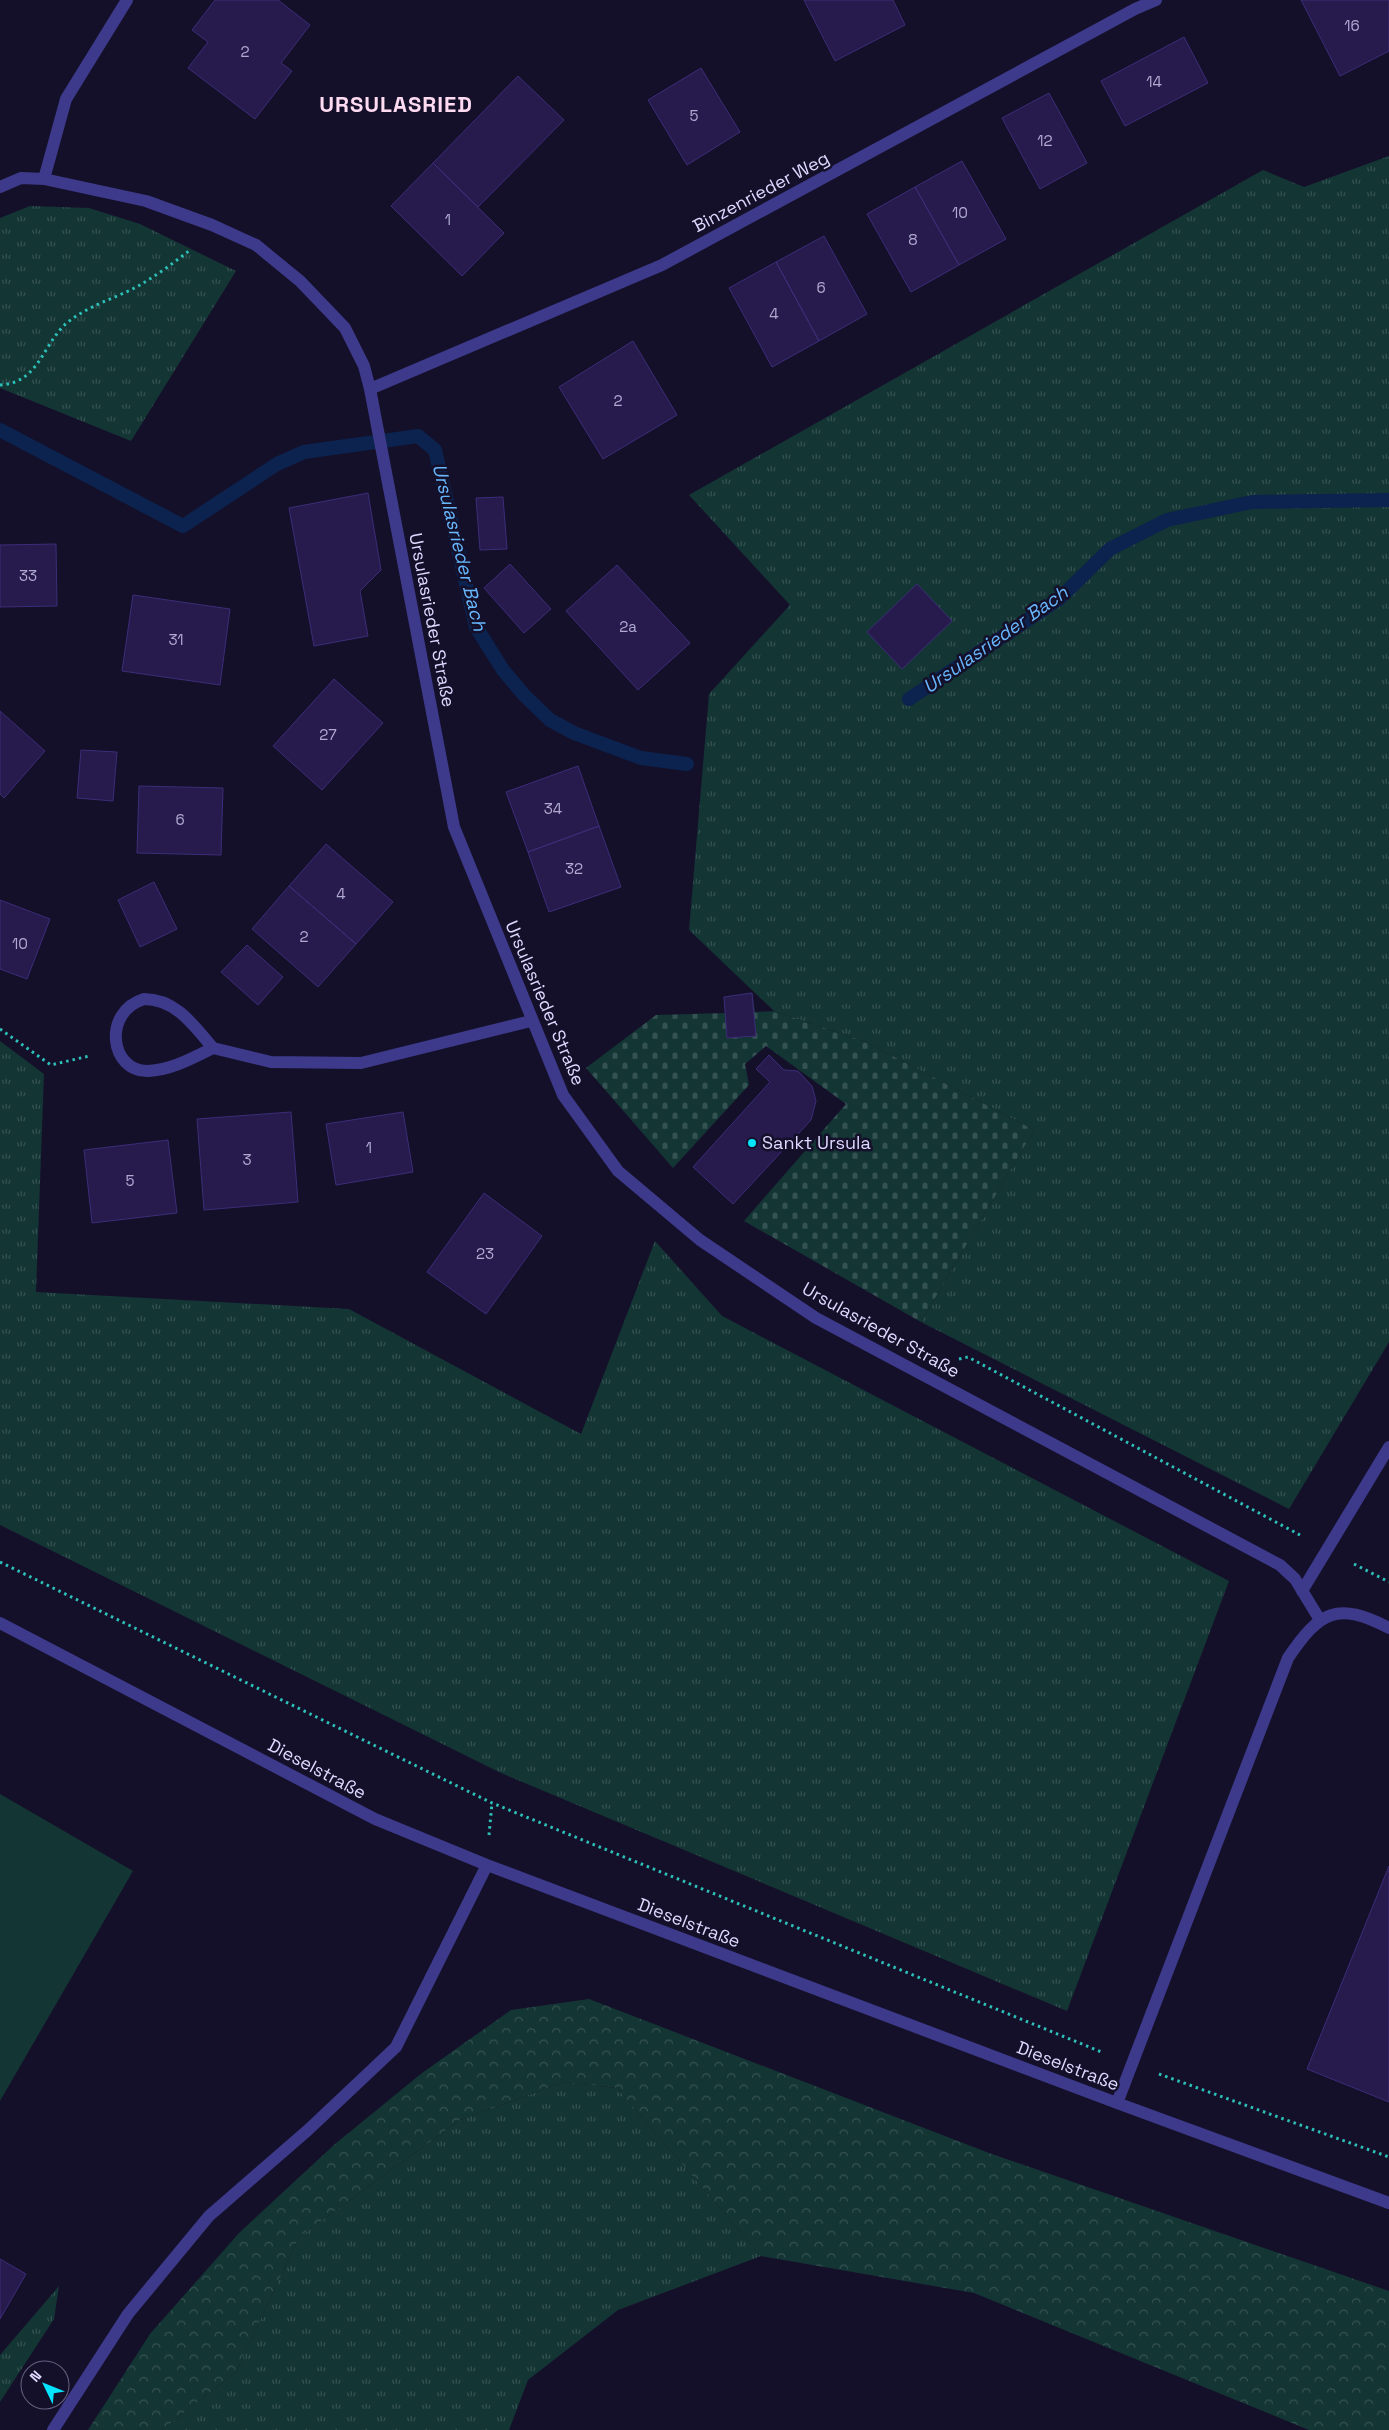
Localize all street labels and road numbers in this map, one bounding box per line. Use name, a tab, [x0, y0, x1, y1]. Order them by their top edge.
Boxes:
street label: Binzenrieder Weg	[689, 146, 833, 237]
street label: Ursulasrieder Straße	[404, 531, 461, 709]
street label: Ursulasrieder Straße	[500, 917, 591, 1089]
street label: Ursulasrieder Straße	[798, 1277, 964, 1382]
street label: Dieselstraße	[264, 1733, 370, 1804]
street label: Dieselstraße	[635, 1892, 744, 1953]
street label: Dieselstraße	[1014, 2035, 1123, 2096]

